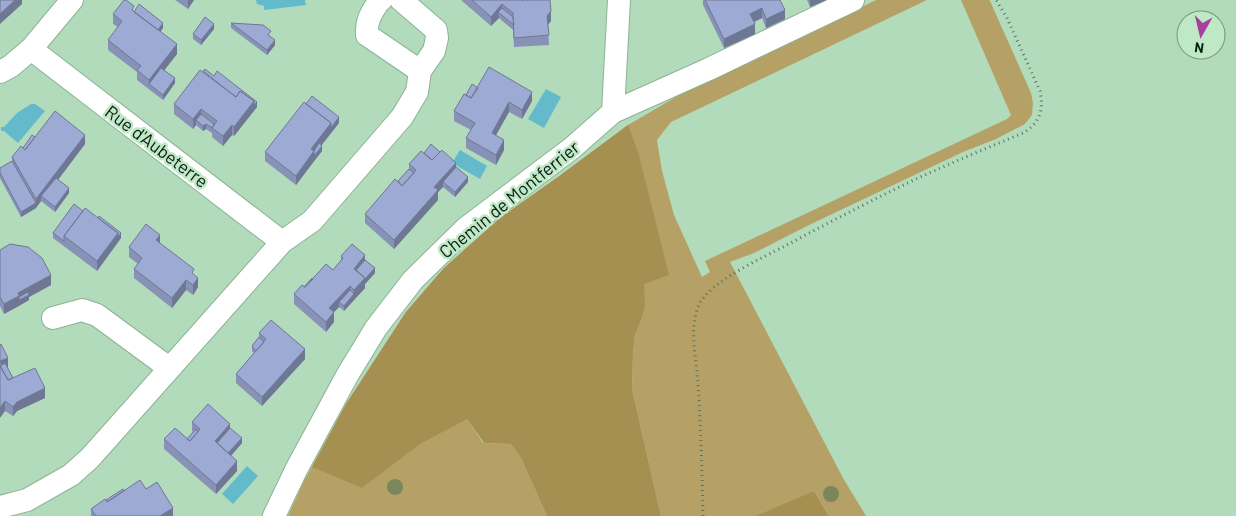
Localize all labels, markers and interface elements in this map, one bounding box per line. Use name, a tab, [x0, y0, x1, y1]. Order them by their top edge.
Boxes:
north arrow	[1176, 10, 1226, 60]
text: N	[1193, 39, 1205, 57]
street label: Rue d'Aubeterre	[101, 100, 213, 192]
street label: Chemin de Montferrier	[435, 135, 584, 262]

